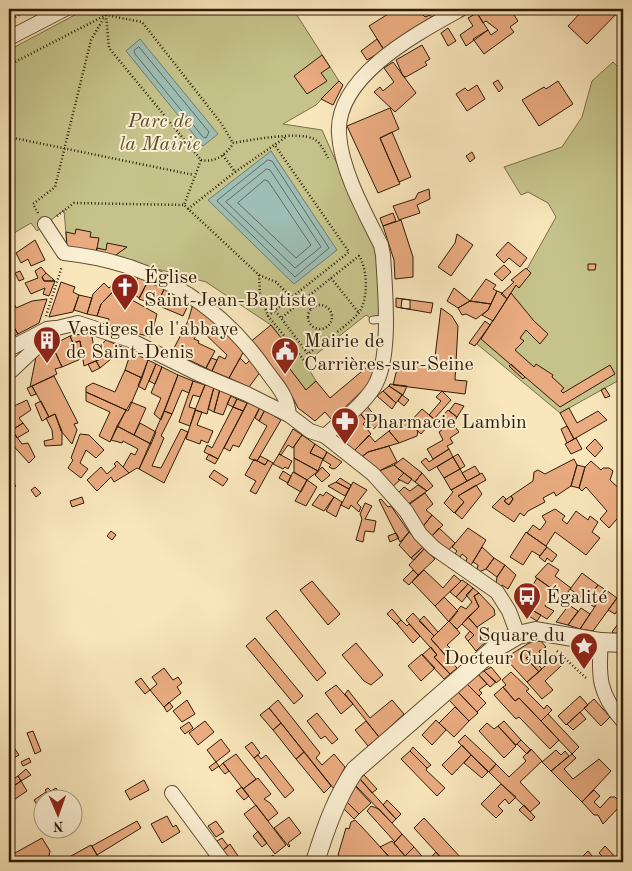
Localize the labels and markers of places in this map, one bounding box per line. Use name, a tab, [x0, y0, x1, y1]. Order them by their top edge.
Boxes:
place label: Église Saint-Jean-Baptiste	[144, 265, 316, 311]
church icon: Église Saint-Jean-Baptiste	[110, 272, 140, 311]
place label: Vestiges de l'abbaye de Saint-Denis	[66, 320, 238, 363]
building icon: Vestiges de l'abbaye de Saint-Denis	[32, 325, 62, 364]
place label: Mairie de Carrières-sur-Seine	[304, 332, 474, 375]
public building icon: Mairie de Carrières-sur-Seine	[270, 336, 300, 375]
pharmacy icon: Pharmacie Lambin	[330, 406, 360, 445]
place label: Pharmacie Lambin	[364, 413, 527, 433]
bus stop icon: Égalité	[512, 581, 542, 620]
place label: Égalité	[546, 585, 607, 608]
place label: Square du Docteur Culot	[444, 626, 565, 669]
place icon: Square du Docteur Culot	[569, 631, 599, 670]

